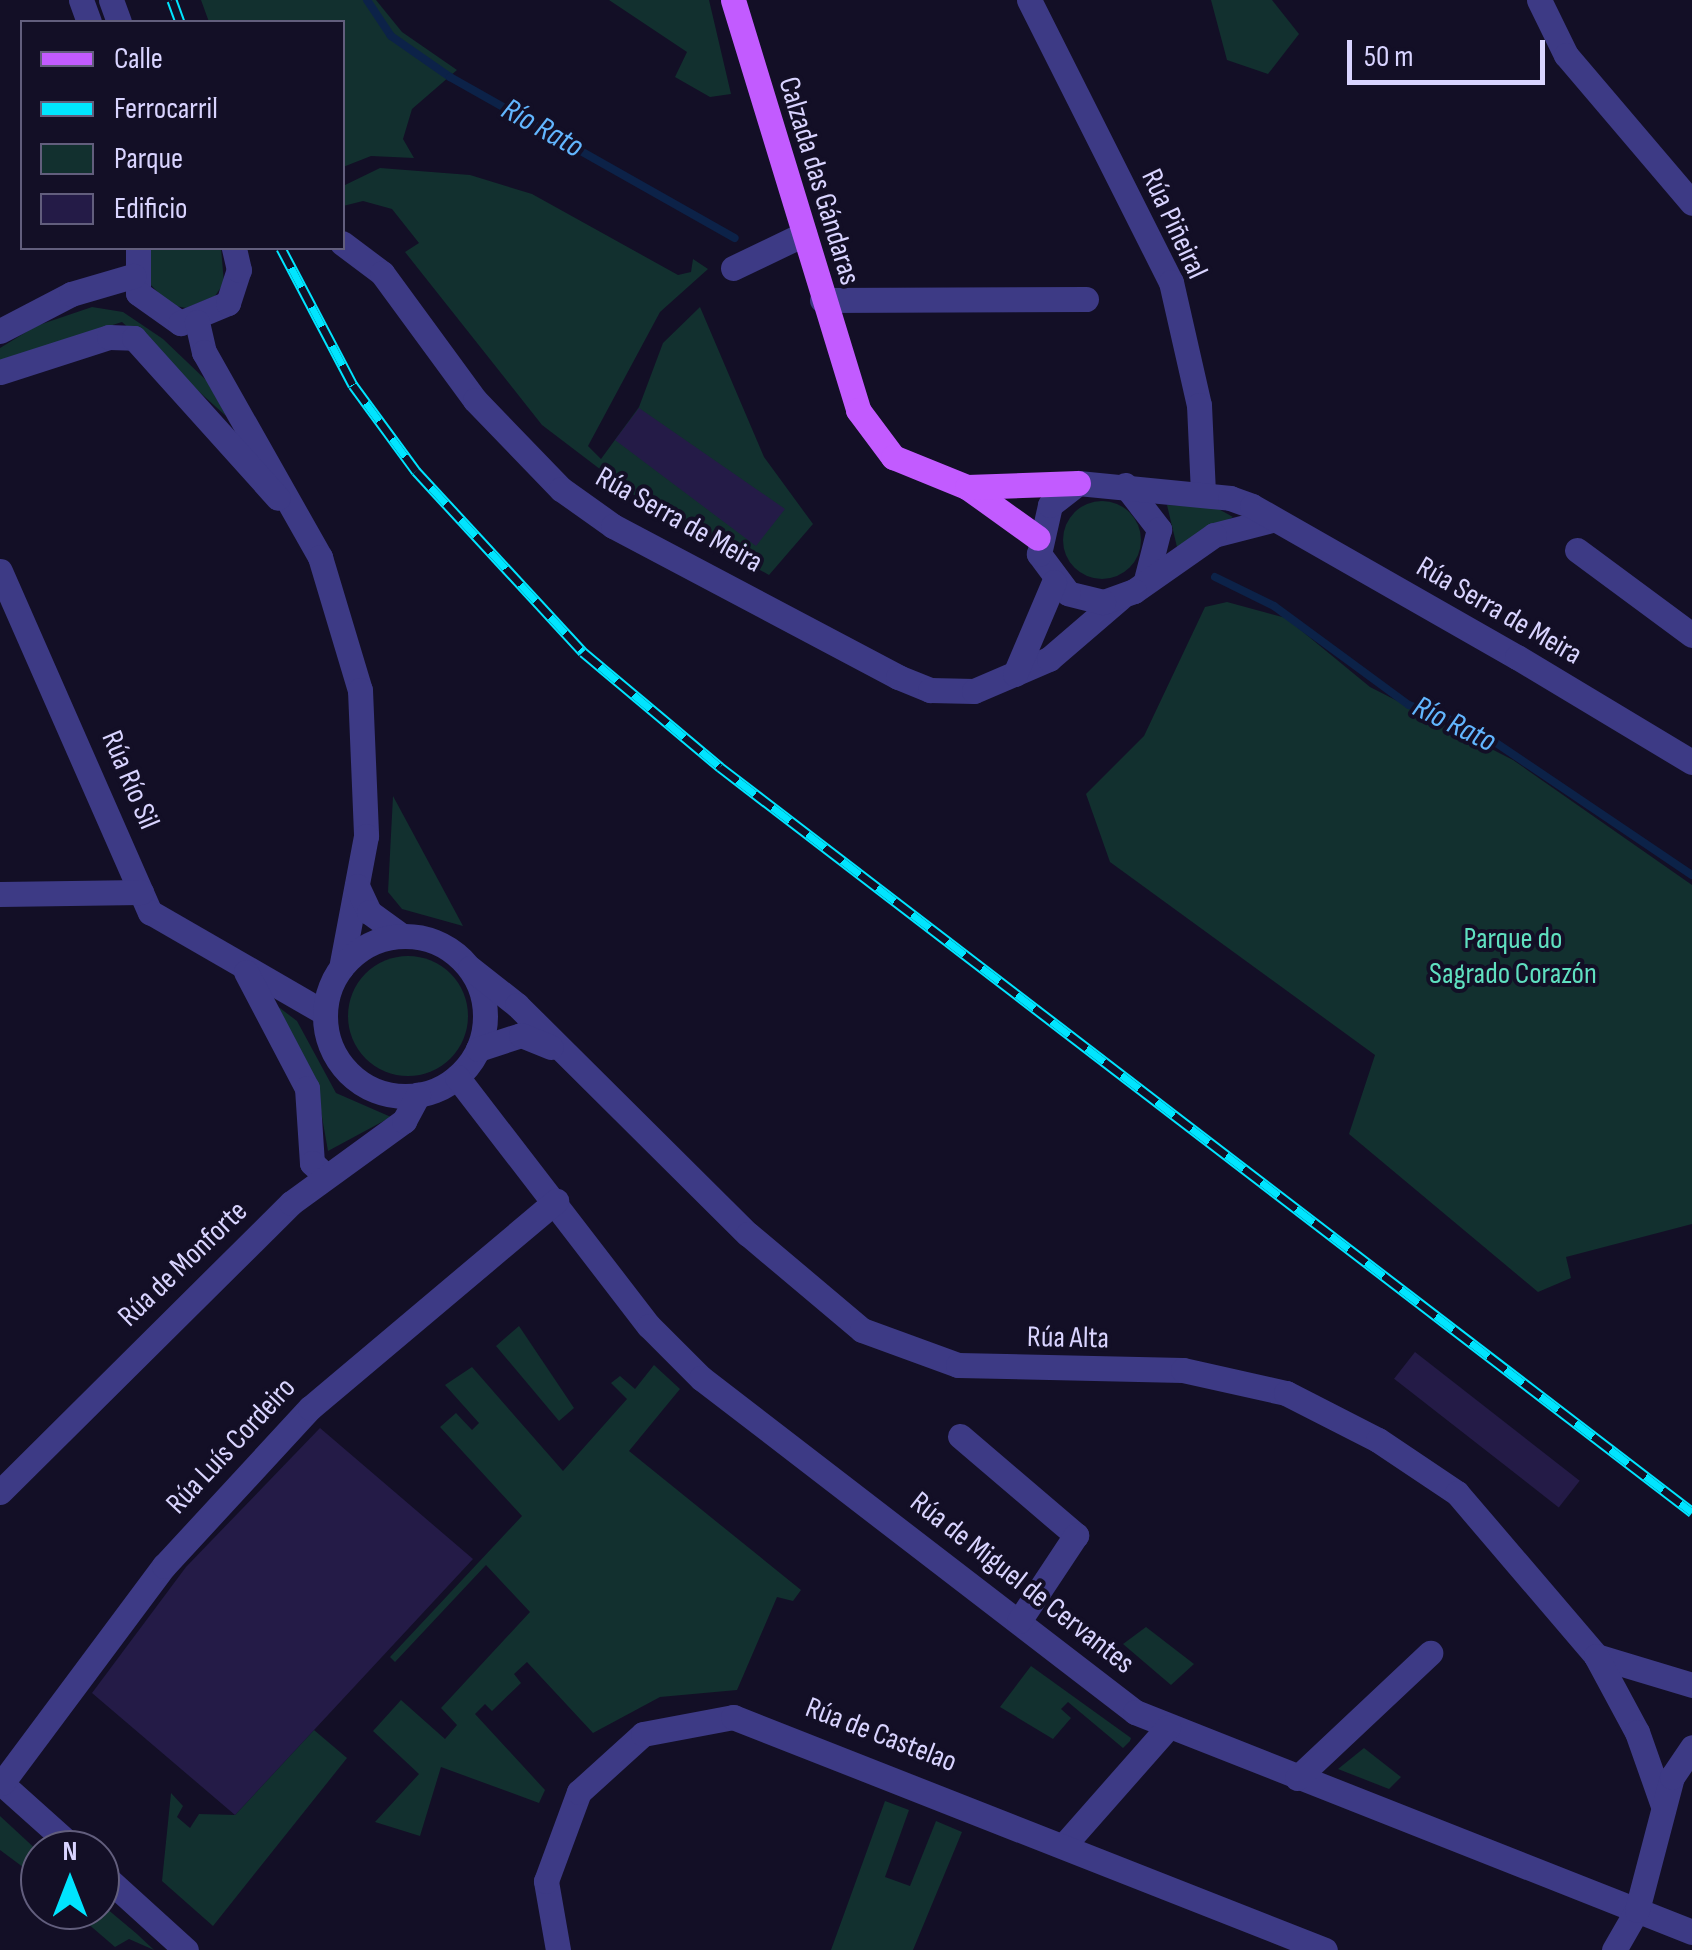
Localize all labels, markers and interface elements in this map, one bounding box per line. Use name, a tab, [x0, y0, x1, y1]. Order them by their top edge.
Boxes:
legend	[20, 20, 345, 250]
scale bar	[1352, 20, 1550, 82]
text: 50 m	[1364, 39, 1413, 75]
text: Calle	[114, 41, 163, 77]
street label: Calzada das Gándaras	[770, 73, 868, 289]
text: Ferrocarril	[114, 91, 218, 127]
water label: Río Rato	[494, 91, 590, 167]
text: Parque	[114, 141, 183, 177]
street label: Rúa Piñeiral	[1133, 164, 1215, 284]
text: Edificio	[114, 191, 187, 227]
street label: Rúa Serra de Meira	[589, 459, 769, 581]
street label: Rúa Serra de Meira	[1410, 549, 1588, 673]
water label: Río Rato	[1406, 689, 1502, 761]
street label: Rúa Río Sil	[93, 725, 167, 835]
park label: Parque do Sagrado Corazón	[1429, 921, 1597, 992]
street label: Rúa de Monforte	[111, 1194, 255, 1334]
street label: Rúa Alta	[1027, 1319, 1109, 1357]
street label: Rúa Luís Cordeiro	[159, 1370, 303, 1522]
street label: Rúa de Miguel de Cervantes	[903, 1484, 1141, 1682]
street label: Rúa de Castelao	[800, 1690, 962, 1780]
north arrow	[20, 1830, 120, 1930]
text: N	[63, 1835, 77, 1868]

